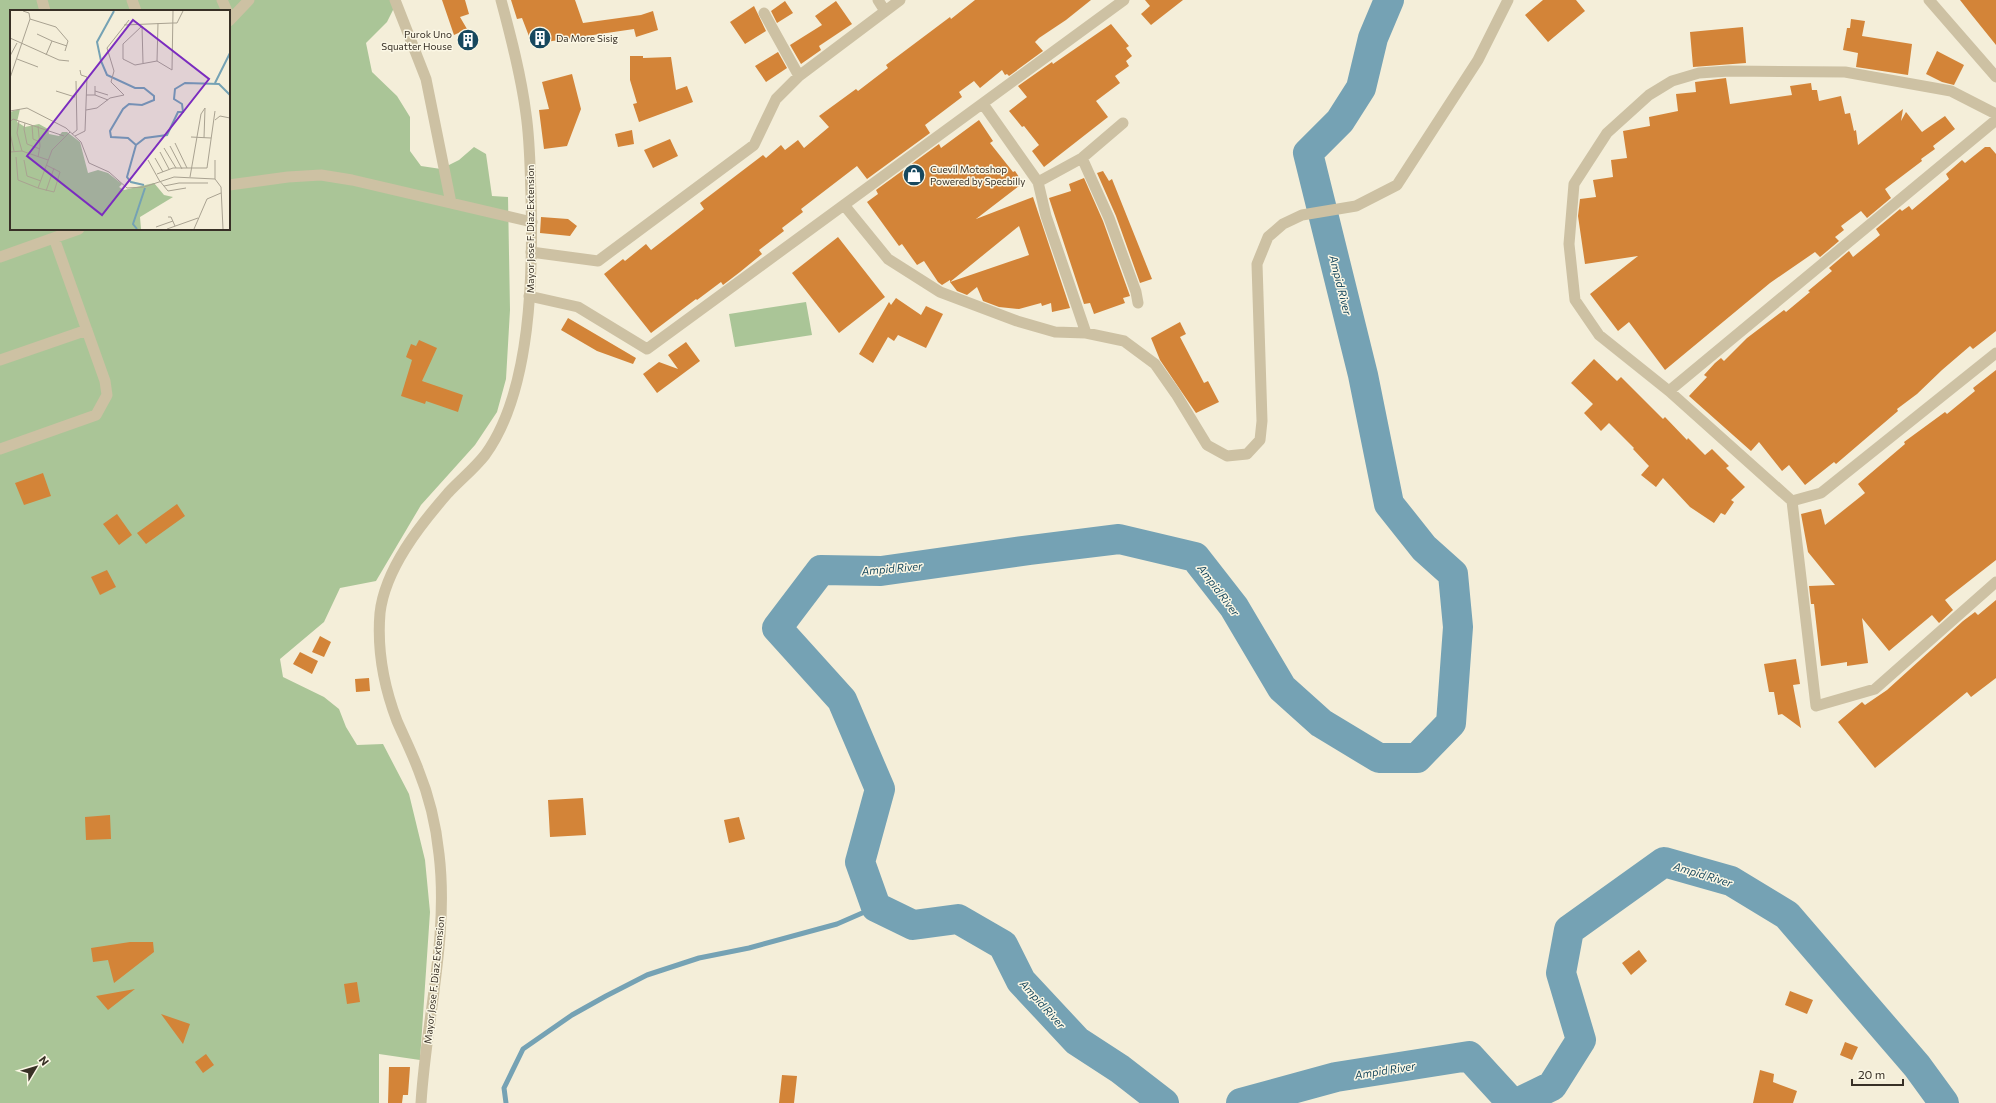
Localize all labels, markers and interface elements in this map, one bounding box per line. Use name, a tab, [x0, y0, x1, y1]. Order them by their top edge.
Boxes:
inset map	[10, 10, 230, 230]
building icon: Da More Sisig	[527, 25, 553, 51]
building icon: Purok Uno Squatter House	[455, 27, 481, 53]
place label: Purok Uno Squatter House	[381, 28, 452, 52]
place label: Da More Sisig	[556, 32, 619, 44]
shop icon: Cuevil Motoshop Powered by Specbilly	[901, 162, 927, 188]
place label: Cuevil Motoshop Powered by Specbilly	[930, 163, 1025, 187]
street label: Mayor Jose F. Diaz Extension	[524, 165, 536, 293]
water label: Ampid River	[1327, 253, 1355, 317]
water label: Ampid River	[860, 559, 924, 577]
water label: Ampid River	[1195, 561, 1243, 619]
water label: Ampid River	[1671, 859, 1735, 889]
street label: Mayor Jose F. Diaz Extension	[421, 916, 447, 1044]
water label: Ampid River	[1017, 976, 1069, 1031]
north arrow	[16, 1047, 56, 1087]
text: N	[37, 1053, 52, 1068]
water label: Ampid River	[1353, 1059, 1417, 1081]
scale bar	[1852, 1061, 1903, 1087]
text: 20 m	[1858, 1067, 1885, 1081]

